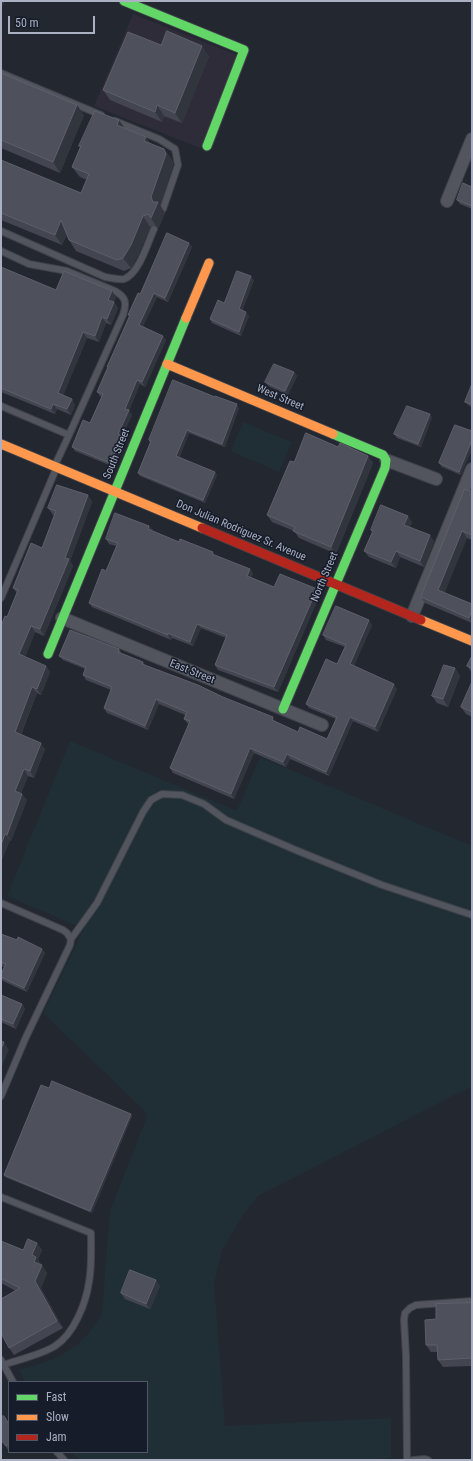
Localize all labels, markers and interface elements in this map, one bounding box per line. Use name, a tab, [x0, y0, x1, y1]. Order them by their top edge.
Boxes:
scale bar	[10, 8, 97, 34]
text: 50 m	[15, 16, 39, 30]
street label: West Street	[254, 382, 306, 414]
street label: South Street	[101, 427, 133, 481]
street label: Don Julian Rodriguez Sr. Avenue	[174, 498, 308, 564]
street label: North Street	[309, 550, 341, 604]
street label: East Street	[168, 657, 216, 687]
legend	[8, 1381, 148, 1453]
text: Fast	[46, 1390, 66, 1404]
text: Slow	[46, 1410, 69, 1424]
text: Jam	[46, 1430, 67, 1444]

